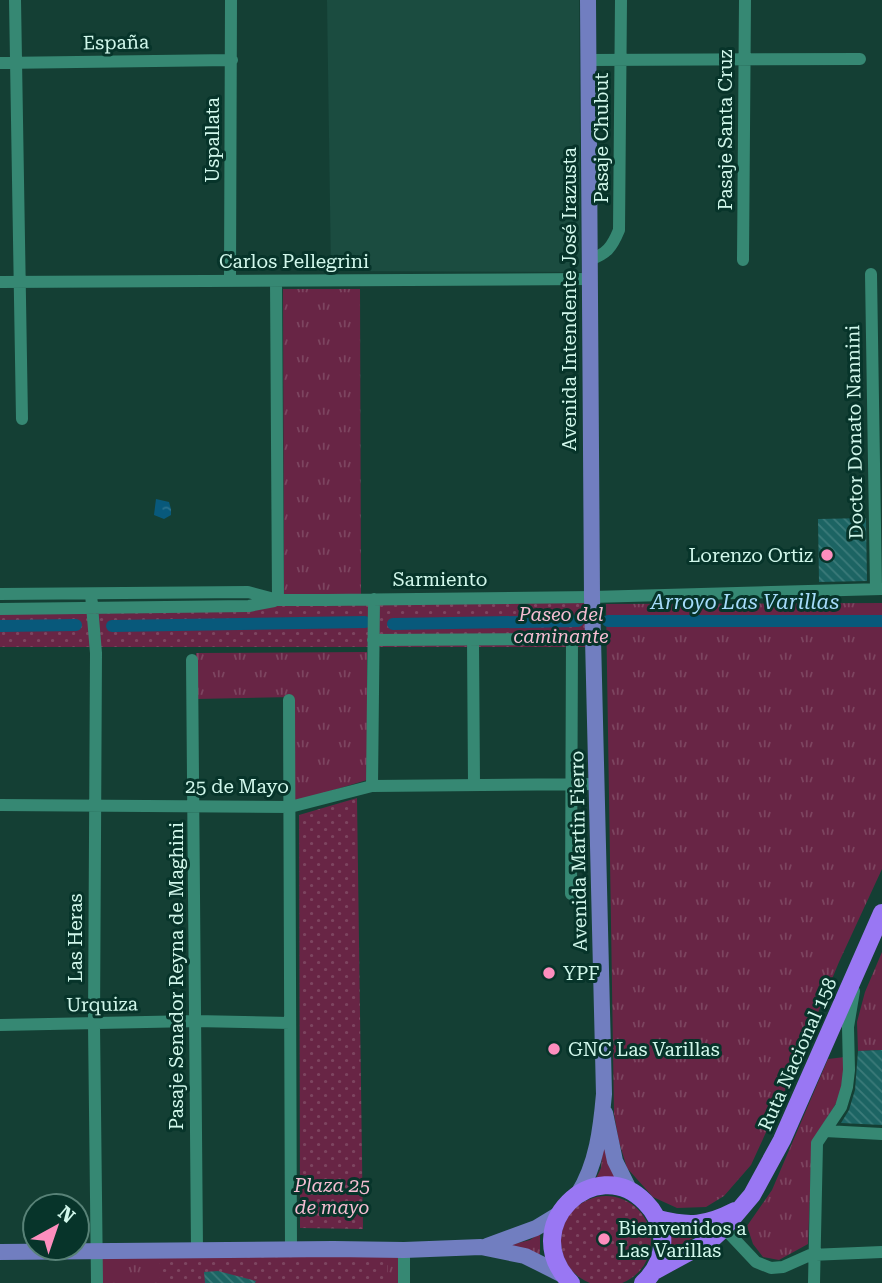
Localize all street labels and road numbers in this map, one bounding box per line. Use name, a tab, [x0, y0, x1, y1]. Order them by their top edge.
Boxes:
street label: España	[83, 30, 150, 55]
street label: Pasaje Santa Cruz	[714, 49, 737, 211]
street label: Pasaje Chubut	[590, 73, 613, 203]
street label: Uspallata	[201, 97, 224, 183]
street label: Avenida Intendente José Irazusta	[558, 146, 581, 451]
street label: Carlos Pellegrini	[219, 250, 369, 273]
street label: Doctor Donato Nannini	[841, 325, 868, 539]
street label: Sarmiento	[393, 568, 487, 591]
street label: Avenida Martin Fierro	[565, 750, 592, 952]
street label: 25 de Mayo	[185, 775, 289, 798]
street label: Pasaje Senador Reyna de Maghini	[165, 822, 188, 1130]
street label: Las Heras	[64, 893, 87, 983]
street label: Ruta Nacional 158	[753, 974, 842, 1134]
street label: Urquiza	[66, 992, 139, 1017]

